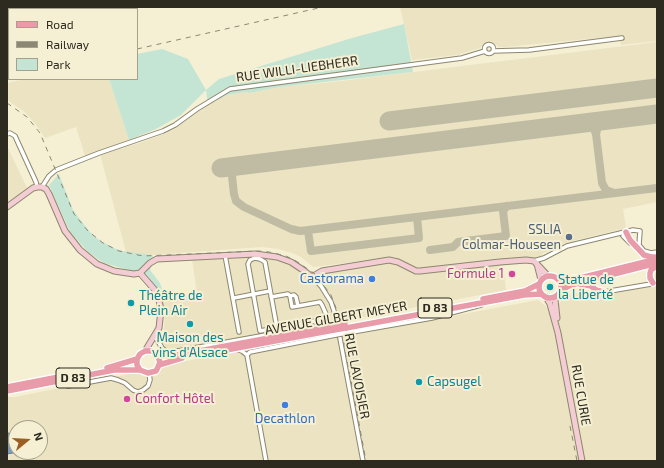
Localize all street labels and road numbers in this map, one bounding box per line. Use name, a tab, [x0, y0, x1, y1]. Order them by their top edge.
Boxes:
street label: RUE WILLI-LIEBHERR	[235, 53, 359, 85]
street label: AVENUE GILBERT MEYER	[264, 298, 408, 338]
road number: D 83	[418, 298, 452, 318]
street label: RUE LAVOISIER	[341, 332, 373, 420]
street label: RUE CURIE	[568, 363, 594, 427]
road number: D 83	[56, 368, 90, 388]

